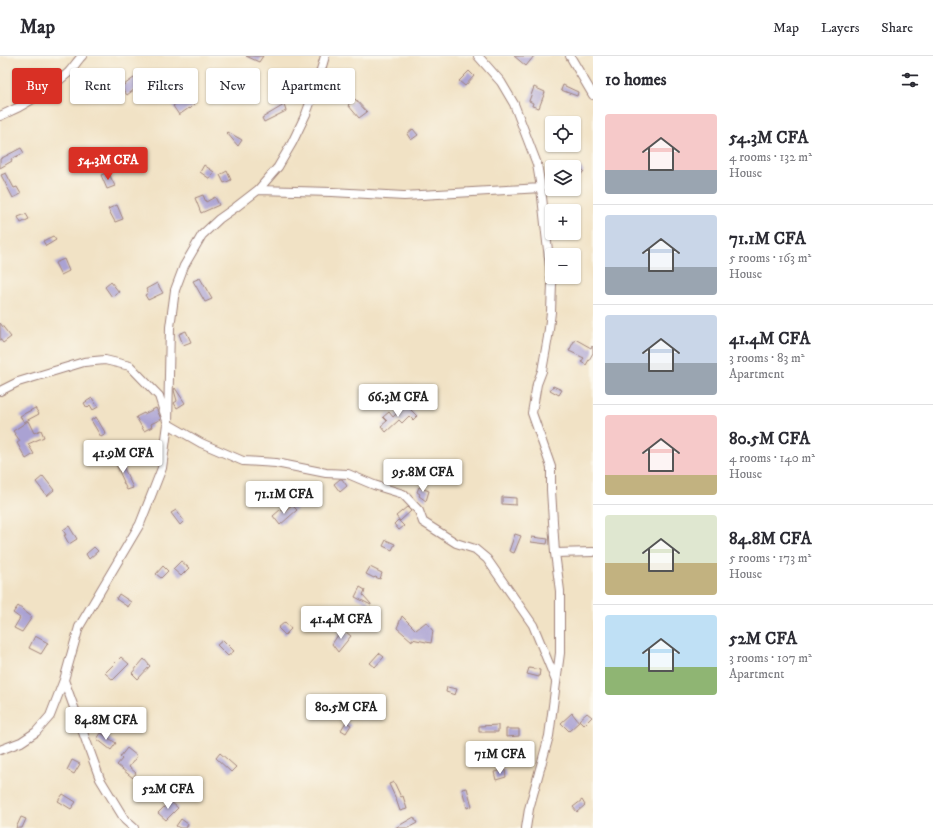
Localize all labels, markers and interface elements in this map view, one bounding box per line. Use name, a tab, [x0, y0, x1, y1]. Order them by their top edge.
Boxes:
text: Map	[20, 16, 55, 39]
text: Map	[773, 19, 799, 37]
text: Layers	[821, 19, 859, 37]
text: Share	[881, 19, 913, 37]
chip: Buy	[12, 68, 62, 104]
chip: Rent	[70, 68, 125, 104]
chip: Filters	[133, 68, 198, 104]
chip: New	[206, 68, 260, 104]
chip: Apartment	[268, 68, 355, 104]
text: 10 homes	[605, 69, 667, 91]
icon: filters	[899, 69, 921, 91]
map controls	[545, 116, 581, 284]
button: locate	[545, 116, 581, 152]
text: 54.3M CFA	[729, 127, 808, 149]
icon: home	[637, 130, 685, 178]
pin: 54.3M CFA	[62, 147, 154, 181]
text: 4 rooms · 132 m²	[729, 149, 812, 165]
text: 54.3M CFA	[78, 152, 138, 168]
button: layers	[545, 160, 581, 196]
text: House	[729, 165, 762, 181]
button: +	[545, 204, 581, 240]
text: 71.1M CFA	[729, 228, 806, 250]
icon: home	[637, 231, 685, 279]
button: −	[545, 248, 581, 284]
text: 5 rooms · 163 m²	[729, 250, 811, 266]
text: House	[729, 266, 762, 282]
text: 41.4M CFA	[729, 328, 810, 350]
icon: home	[637, 331, 685, 379]
text: 3 rooms · 83 m²	[729, 350, 805, 366]
text: Apartment	[729, 366, 784, 382]
pin: 66.3M CFA	[352, 384, 444, 418]
text: 66.3M CFA	[368, 389, 428, 405]
text: 80.5M CFA	[729, 428, 810, 450]
icon: home	[637, 431, 685, 479]
pin: 41.9M CFA	[77, 440, 169, 474]
text: 41.9M CFA	[92, 445, 154, 461]
text: 4 rooms · 140 m²	[729, 450, 815, 466]
pin: 95.8M CFA	[377, 459, 469, 493]
text: 95.8M CFA	[392, 464, 454, 480]
text: House	[729, 466, 762, 482]
pin: 71.1M CFA	[238, 481, 330, 515]
text: 71.1M CFA	[255, 486, 313, 502]
text: 84.8M CFA	[729, 528, 812, 550]
icon: home	[637, 531, 685, 579]
text: 5 rooms · 173 m²	[729, 550, 811, 566]
text: House	[729, 566, 762, 582]
pin: 41.4M CFA	[295, 606, 387, 640]
text: 41.4M CFA	[310, 611, 372, 627]
text: 52M CFA	[729, 628, 797, 650]
icon: home	[637, 631, 685, 679]
text: 3 rooms · 107 m²	[729, 650, 812, 666]
text: Apartment	[729, 666, 784, 682]
pin: 80.5M CFA	[300, 694, 392, 728]
text: 80.5M CFA	[315, 699, 377, 715]
pin: 84.8M CFA	[60, 707, 152, 741]
text: 84.8M CFA	[74, 712, 138, 728]
pin: 71M CFA	[463, 741, 537, 775]
text: 71M CFA	[475, 746, 525, 762]
pin: 52M CFA	[131, 776, 205, 810]
text: 52M CFA	[142, 781, 194, 797]

